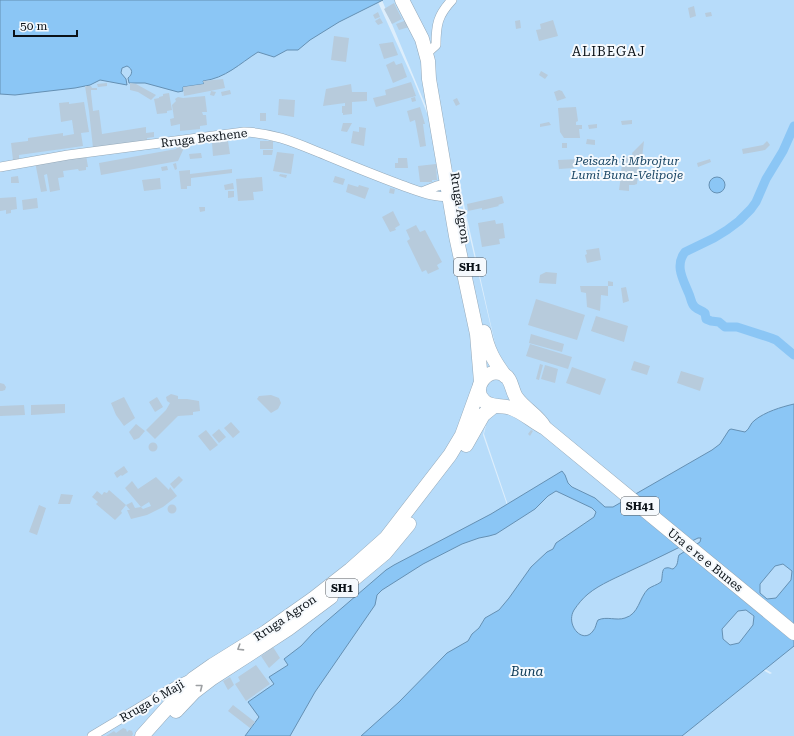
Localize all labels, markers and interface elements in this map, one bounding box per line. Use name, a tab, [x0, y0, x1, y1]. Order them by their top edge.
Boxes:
scale bar	[14, 12, 77, 38]
text: 50 m	[20, 19, 47, 33]
district label: ALIBEGAJ	[572, 44, 646, 59]
street label: Rruga Bexhene	[160, 126, 248, 150]
park label: Peisazh i Mbrojtur Lumi Buna-Velipoje	[570, 154, 683, 182]
street label: Rruga Agron	[447, 171, 473, 245]
road number: SH1	[454, 258, 486, 276]
road number: SH41	[621, 497, 659, 515]
street label: Ura e re e Bunes	[665, 525, 746, 595]
road number: SH1	[326, 579, 358, 597]
street label: Rruga Agron	[251, 592, 319, 644]
one-way arrow	[237, 643, 244, 650]
water label: Buna	[510, 664, 543, 679]
street label: Rruga 6 Maji	[117, 677, 187, 725]
one-way arrow	[196, 685, 203, 692]

